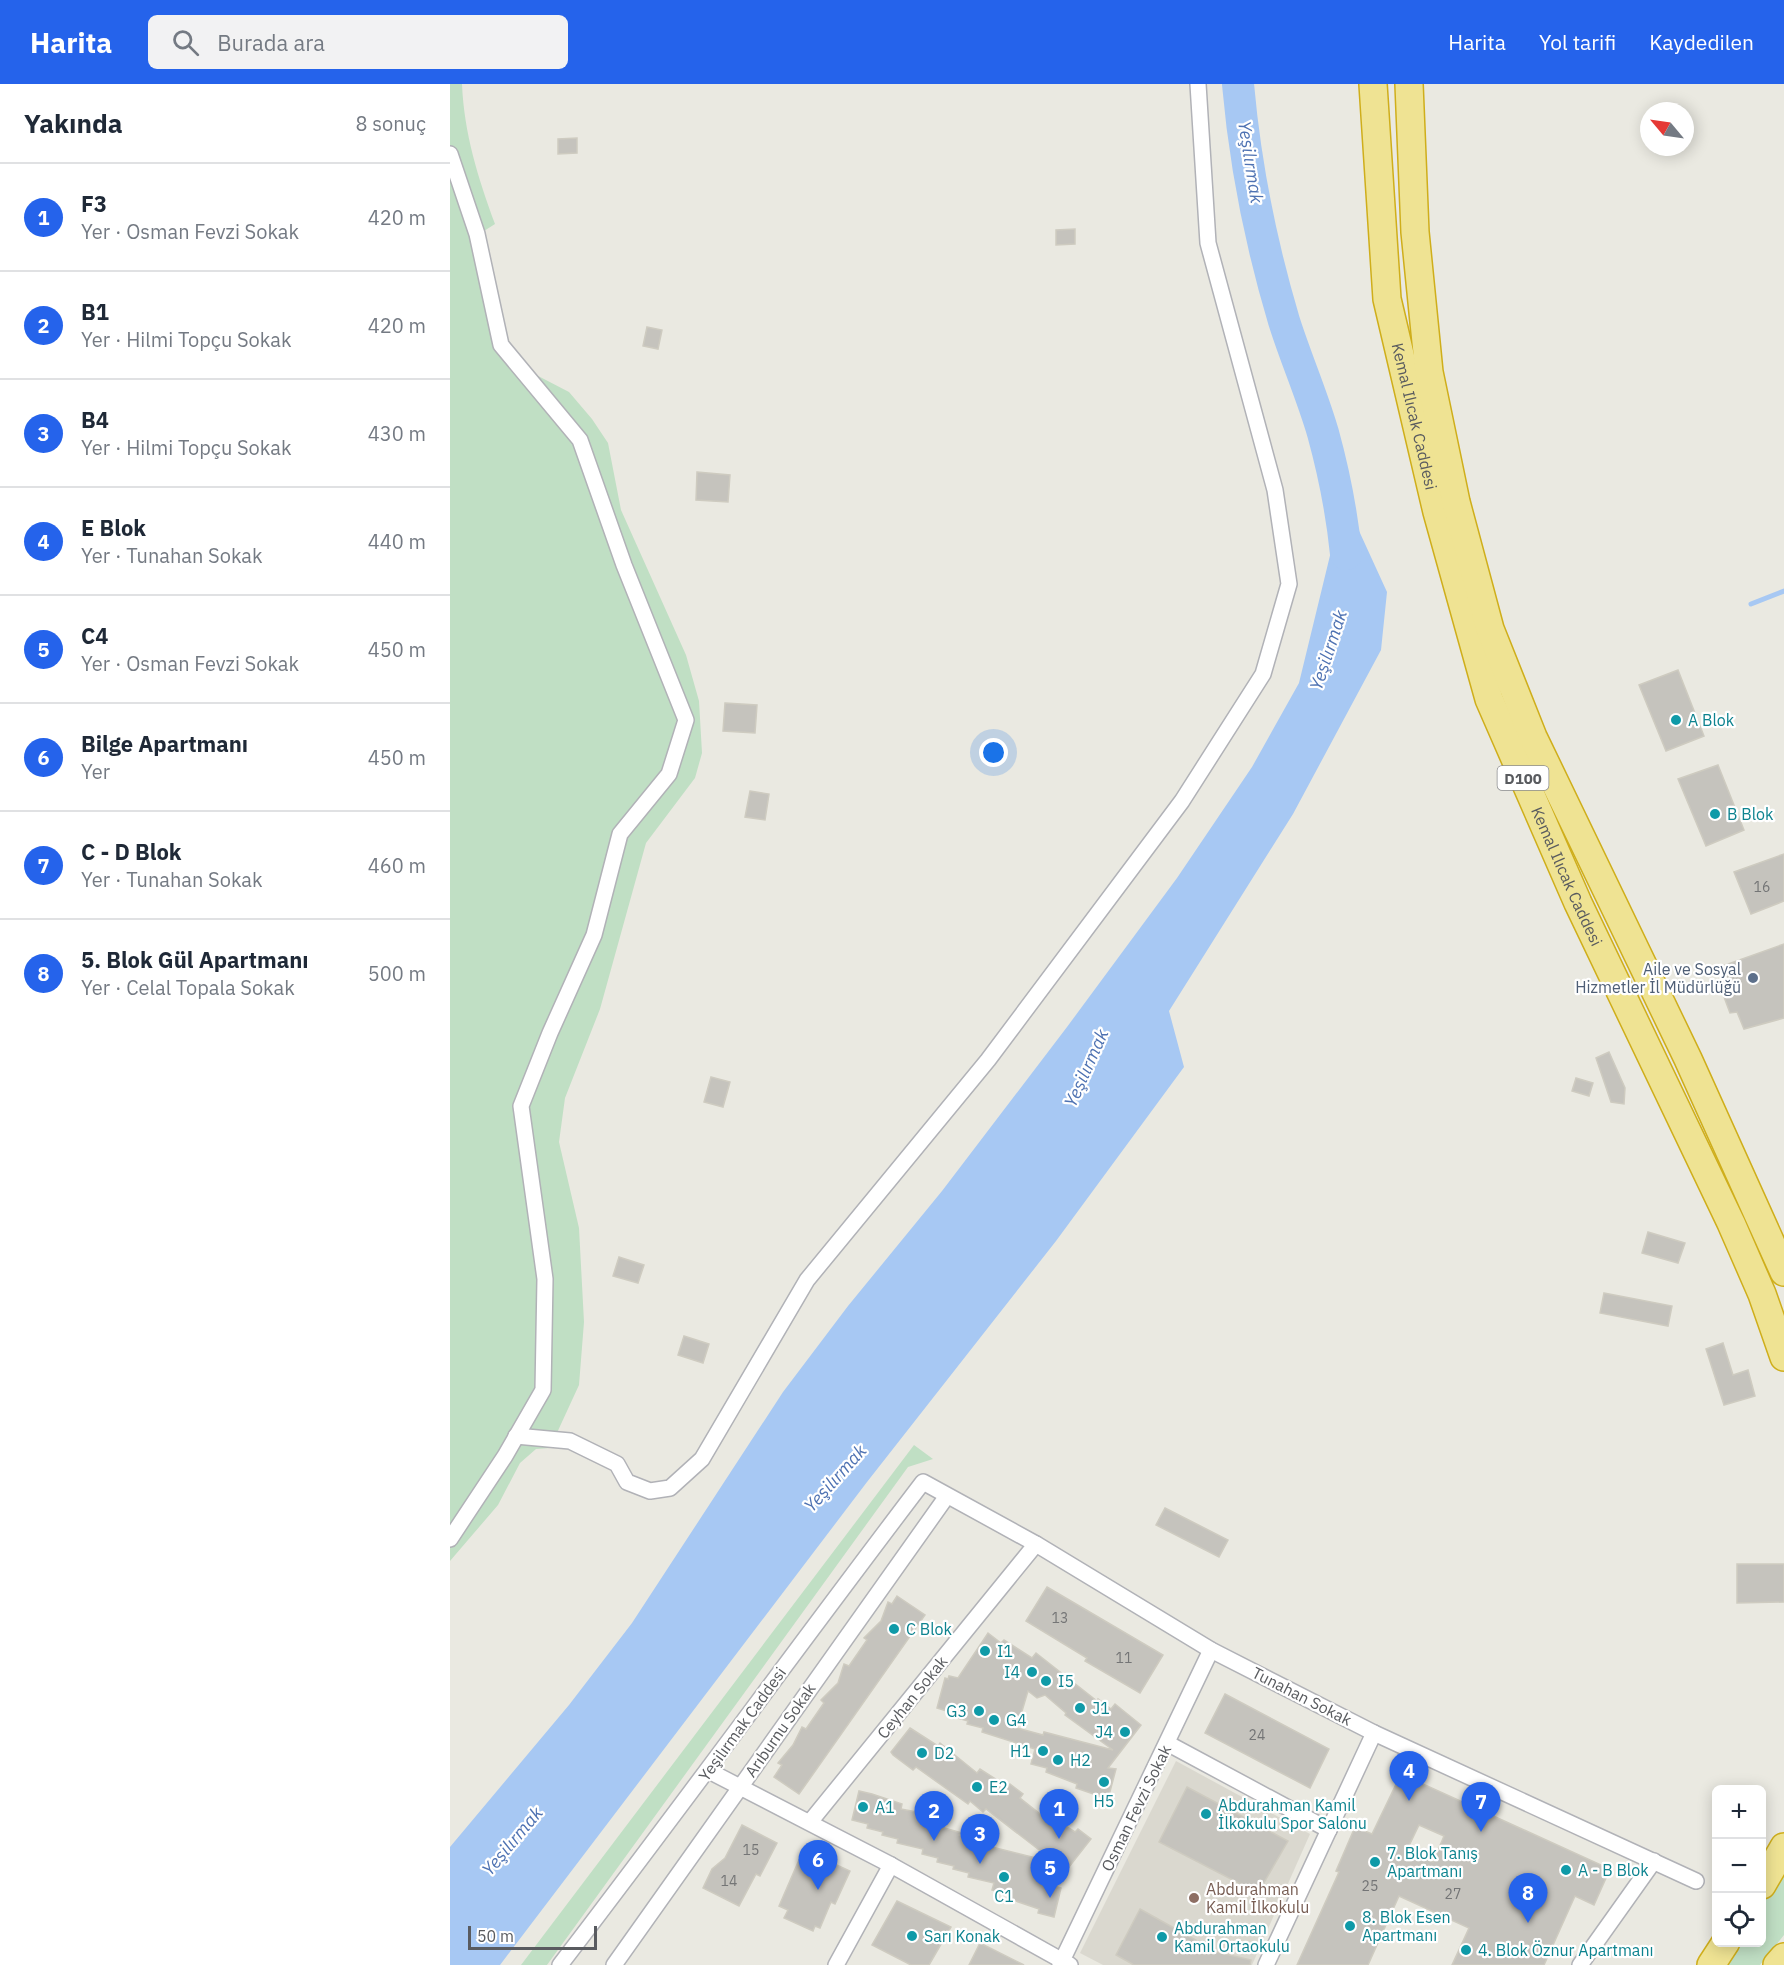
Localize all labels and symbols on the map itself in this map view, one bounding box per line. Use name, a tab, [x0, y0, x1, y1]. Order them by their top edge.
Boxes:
north arrow	[1640, 102, 1694, 156]
water label: Yeşilırmak	[1233, 119, 1269, 205]
street label: Kemal Ilıcak Caddesi	[1388, 341, 1441, 492]
water label: Yeşilırmak	[1304, 606, 1352, 693]
place label: A Blok	[1688, 710, 1735, 730]
marker: A Blok	[1669, 713, 1683, 727]
your location	[979, 738, 1008, 767]
road number: D100	[1498, 766, 1548, 790]
street label: Kemal Ilıcak Caddesi	[1527, 804, 1607, 949]
place label: B Blok	[1727, 804, 1774, 824]
marker: B Blok	[1708, 807, 1722, 821]
house number: 16	[1754, 878, 1770, 896]
place label: Aile ve Sosyal Hizmetler İl Müdürlüğü	[1575, 959, 1741, 997]
marker: Aile ve Sosyal Hizmetler İl Müdürlüğü	[1746, 971, 1760, 985]
water label: Yeşilırmak	[1059, 1025, 1114, 1111]
water label: Yeşilırmak	[799, 1439, 872, 1517]
house number: 13	[1052, 1609, 1068, 1627]
place label: C Blok	[906, 1619, 952, 1639]
marker: C Blok	[887, 1622, 901, 1636]
place label: I1	[997, 1641, 1013, 1661]
marker: I1	[978, 1644, 992, 1658]
house number: 11	[1116, 1649, 1132, 1667]
street label: Ceyhan Sokak	[873, 1651, 952, 1742]
place label: I4	[1004, 1662, 1020, 1682]
street label: Tunahan Sokak	[1249, 1662, 1356, 1730]
street label: Yeşilırmak Caddesi	[694, 1663, 790, 1785]
marker: I4	[1025, 1665, 1039, 1679]
place label: I5	[1058, 1671, 1074, 1691]
marker: I5	[1039, 1674, 1053, 1688]
street label: Arıburnu Sokak	[740, 1679, 820, 1781]
place label: J1	[1092, 1698, 1110, 1718]
place label: G3	[946, 1701, 967, 1721]
marker: J1	[1073, 1701, 1087, 1715]
marker: G3	[972, 1704, 986, 1718]
place label: G4	[1006, 1710, 1027, 1730]
marker: G4	[987, 1713, 1001, 1727]
place label: J4	[1095, 1722, 1113, 1742]
marker: J4	[1118, 1725, 1132, 1739]
house number: 24	[1249, 1726, 1265, 1744]
place label: H1	[1010, 1741, 1031, 1761]
street label: Osman Fevzi Sokak	[1097, 1741, 1176, 1875]
place label: D2	[934, 1743, 954, 1763]
marker: H1	[1036, 1744, 1050, 1758]
marker: D2	[915, 1746, 929, 1760]
place label: H2	[1070, 1750, 1091, 1770]
pin: 4	[1390, 1752, 1428, 1801]
marker: H2	[1051, 1753, 1065, 1767]
marker: H5	[1097, 1775, 1111, 1789]
place label: E2	[989, 1777, 1008, 1797]
marker: E2	[970, 1780, 984, 1794]
pin: 7	[1462, 1782, 1500, 1832]
pin: 1	[1040, 1790, 1078, 1839]
place label: H5	[1094, 1791, 1114, 1811]
pin: 2	[914, 1792, 954, 1841]
place label: Abdurahman Kamil İlkokulu Spor Salonu	[1218, 1795, 1367, 1833]
place label: A1	[875, 1797, 895, 1817]
marker: A1	[856, 1800, 870, 1814]
water label: Yeşilırmak	[476, 1801, 548, 1880]
marker: Abdurahman Kamil İlkokulu Spor Salonu	[1199, 1807, 1213, 1821]
pin: 3	[960, 1814, 1000, 1864]
pin: 6	[798, 1840, 838, 1890]
house number: 15	[743, 1841, 759, 1859]
place label: 7. Blok Tanış Apartmanı	[1387, 1843, 1478, 1881]
pin: 5	[1030, 1848, 1070, 1898]
marker: 7. Blok Tanış Apartmanı	[1368, 1855, 1382, 1869]
place label: A - B Blok	[1578, 1860, 1649, 1880]
marker: A - B Blok	[1559, 1863, 1573, 1877]
marker: C1	[997, 1870, 1011, 1884]
house number: 14	[721, 1872, 737, 1890]
pin: 8	[1508, 1874, 1548, 1923]
house number: 25	[1362, 1877, 1378, 1895]
place label: Abdurahman Kamil İlkokulu	[1206, 1879, 1309, 1917]
house number: 27	[1445, 1885, 1461, 1903]
place label: C1	[994, 1886, 1014, 1906]
marker: Abdurahman Kamil İlkokulu	[1187, 1891, 1201, 1905]
place label: 8. Blok Esen Apartmanı	[1362, 1907, 1451, 1945]
place label: Abdurahman Kamil Ortaokulu	[1174, 1918, 1290, 1956]
marker: 8. Blok Esen Apartmanı	[1343, 1919, 1357, 1933]
scale bar	[468, 1923, 597, 1950]
place label: Sarı Konak	[924, 1926, 1001, 1946]
marker: Sarı Konak	[905, 1929, 919, 1943]
marker: Abdurahman Kamil Ortaokulu	[1155, 1930, 1169, 1944]
place label: 4. Blok Öznur Apartmanı	[1478, 1940, 1654, 1960]
marker: 4. Blok Öznur Apartmanı	[1459, 1943, 1473, 1957]

